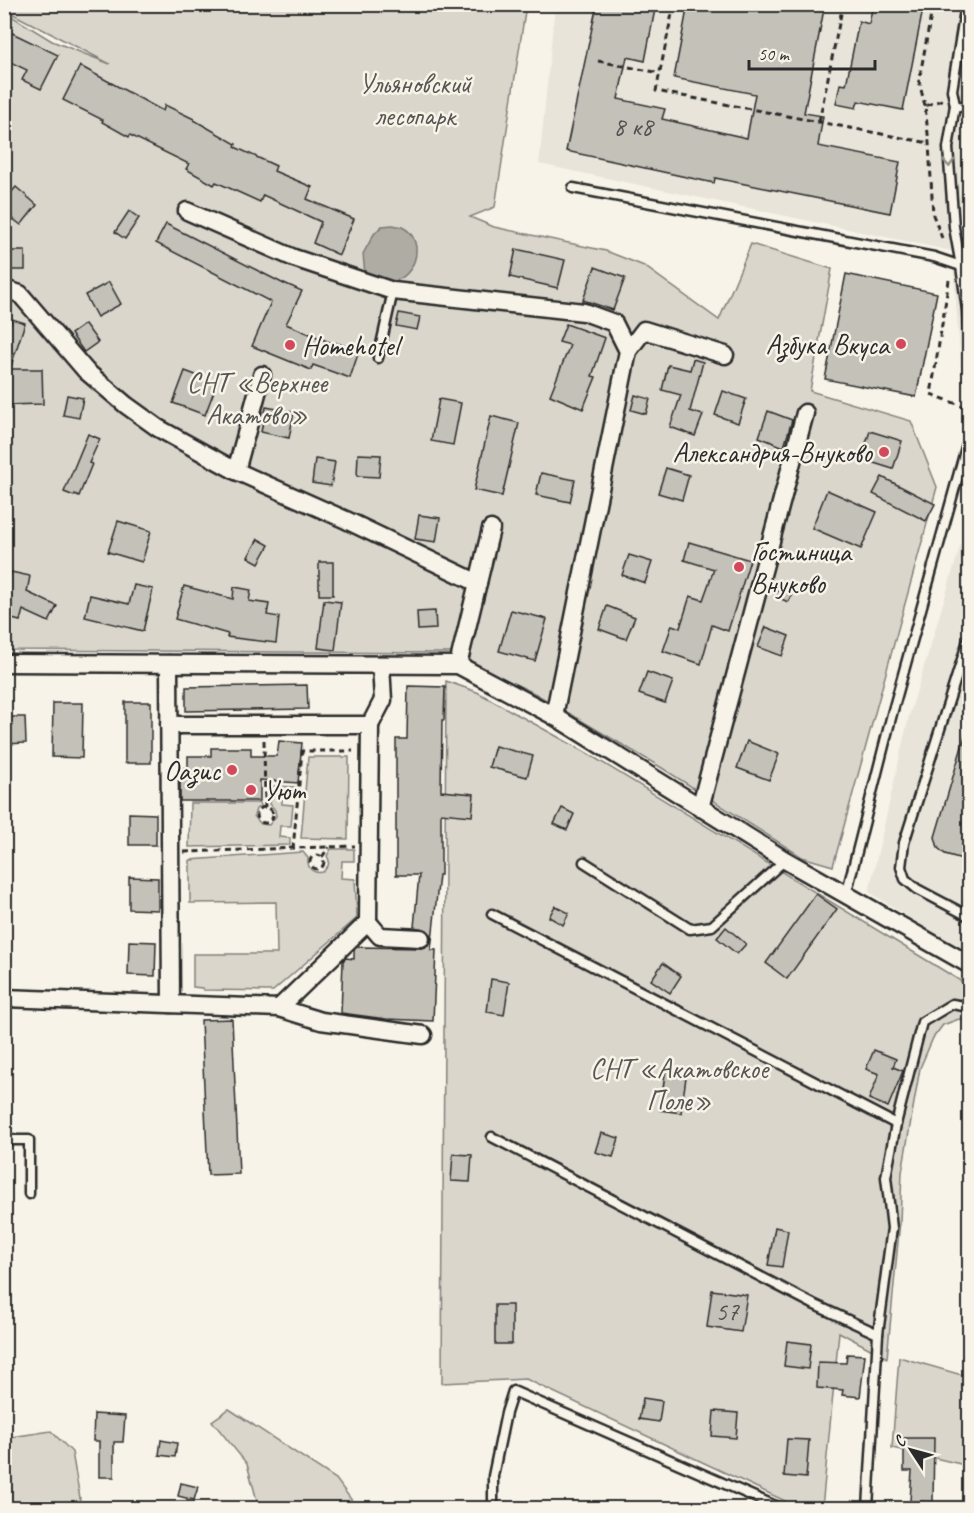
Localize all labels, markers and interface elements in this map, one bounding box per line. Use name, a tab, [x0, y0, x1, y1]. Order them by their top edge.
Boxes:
scale bar	[749, 33, 875, 71]
text: 50 m	[758, 43, 791, 65]
park label: Ульяновский лесопарк	[359, 66, 473, 133]
house number: 8 к8	[613, 110, 655, 143]
one-way arrow	[943, 159, 956, 168]
place label: Азбука Вкуса	[766, 327, 891, 363]
place label: Homehotel	[302, 328, 404, 363]
marker: Азбука Вкуса	[894, 337, 908, 351]
marker: Homehotel	[283, 338, 297, 352]
park label: СНТ «Верхнее Акатово»	[187, 365, 329, 432]
place label: Александрия-Внуково	[673, 435, 874, 470]
marker: Александрия-Внуково	[877, 445, 891, 459]
place label: Гостиница Внуково	[751, 534, 853, 601]
marker: Гостиница Внуково	[732, 560, 746, 574]
place label: Оазис	[164, 753, 221, 789]
marker: Оазис	[225, 763, 239, 777]
place label: Уют	[263, 773, 306, 808]
marker: Уют	[244, 783, 258, 797]
park label: СНТ «Акатовское Поле»	[590, 1051, 770, 1118]
house number: 57	[715, 1295, 740, 1328]
north arrow	[881, 1420, 941, 1480]
text: С	[889, 1431, 911, 1451]

